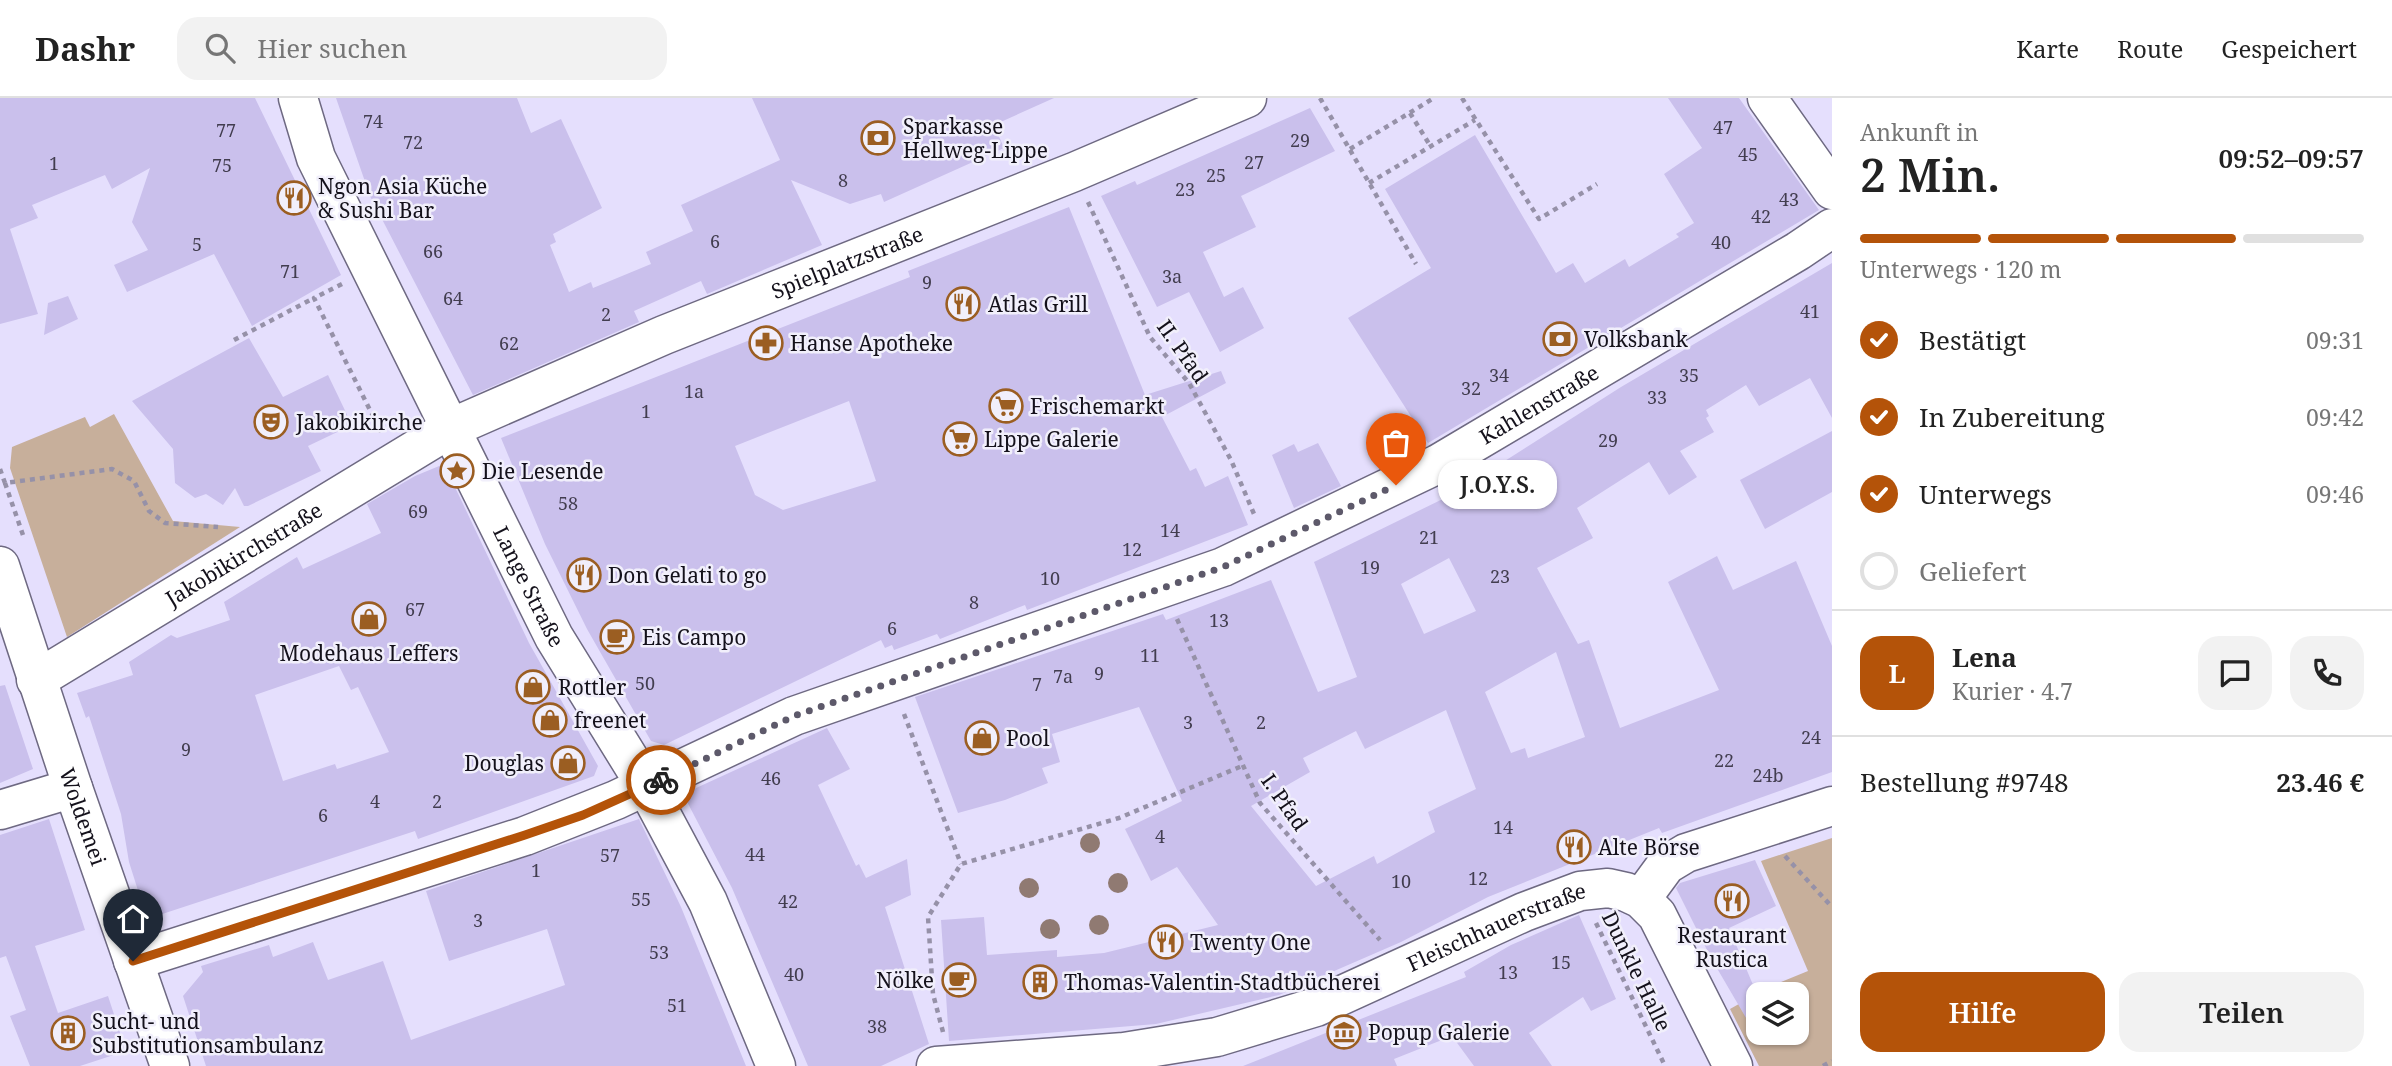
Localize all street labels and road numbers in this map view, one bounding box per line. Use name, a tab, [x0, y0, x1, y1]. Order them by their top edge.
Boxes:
street label: Spielplatzstraße	[767, 219, 927, 305]
street label: II. Pfad	[1151, 314, 1215, 388]
street label: Kahlenstraße	[1474, 358, 1604, 450]
street label: Jakobikirchstraße	[159, 496, 327, 613]
street label: Lange Straße	[487, 521, 571, 652]
street label: Woldemei	[53, 764, 113, 869]
street label: I. Pfad	[1255, 768, 1315, 836]
street label: Fleischhauerstraße	[1402, 876, 1587, 978]
street label: Dunkle Halle	[1596, 906, 1678, 1036]

